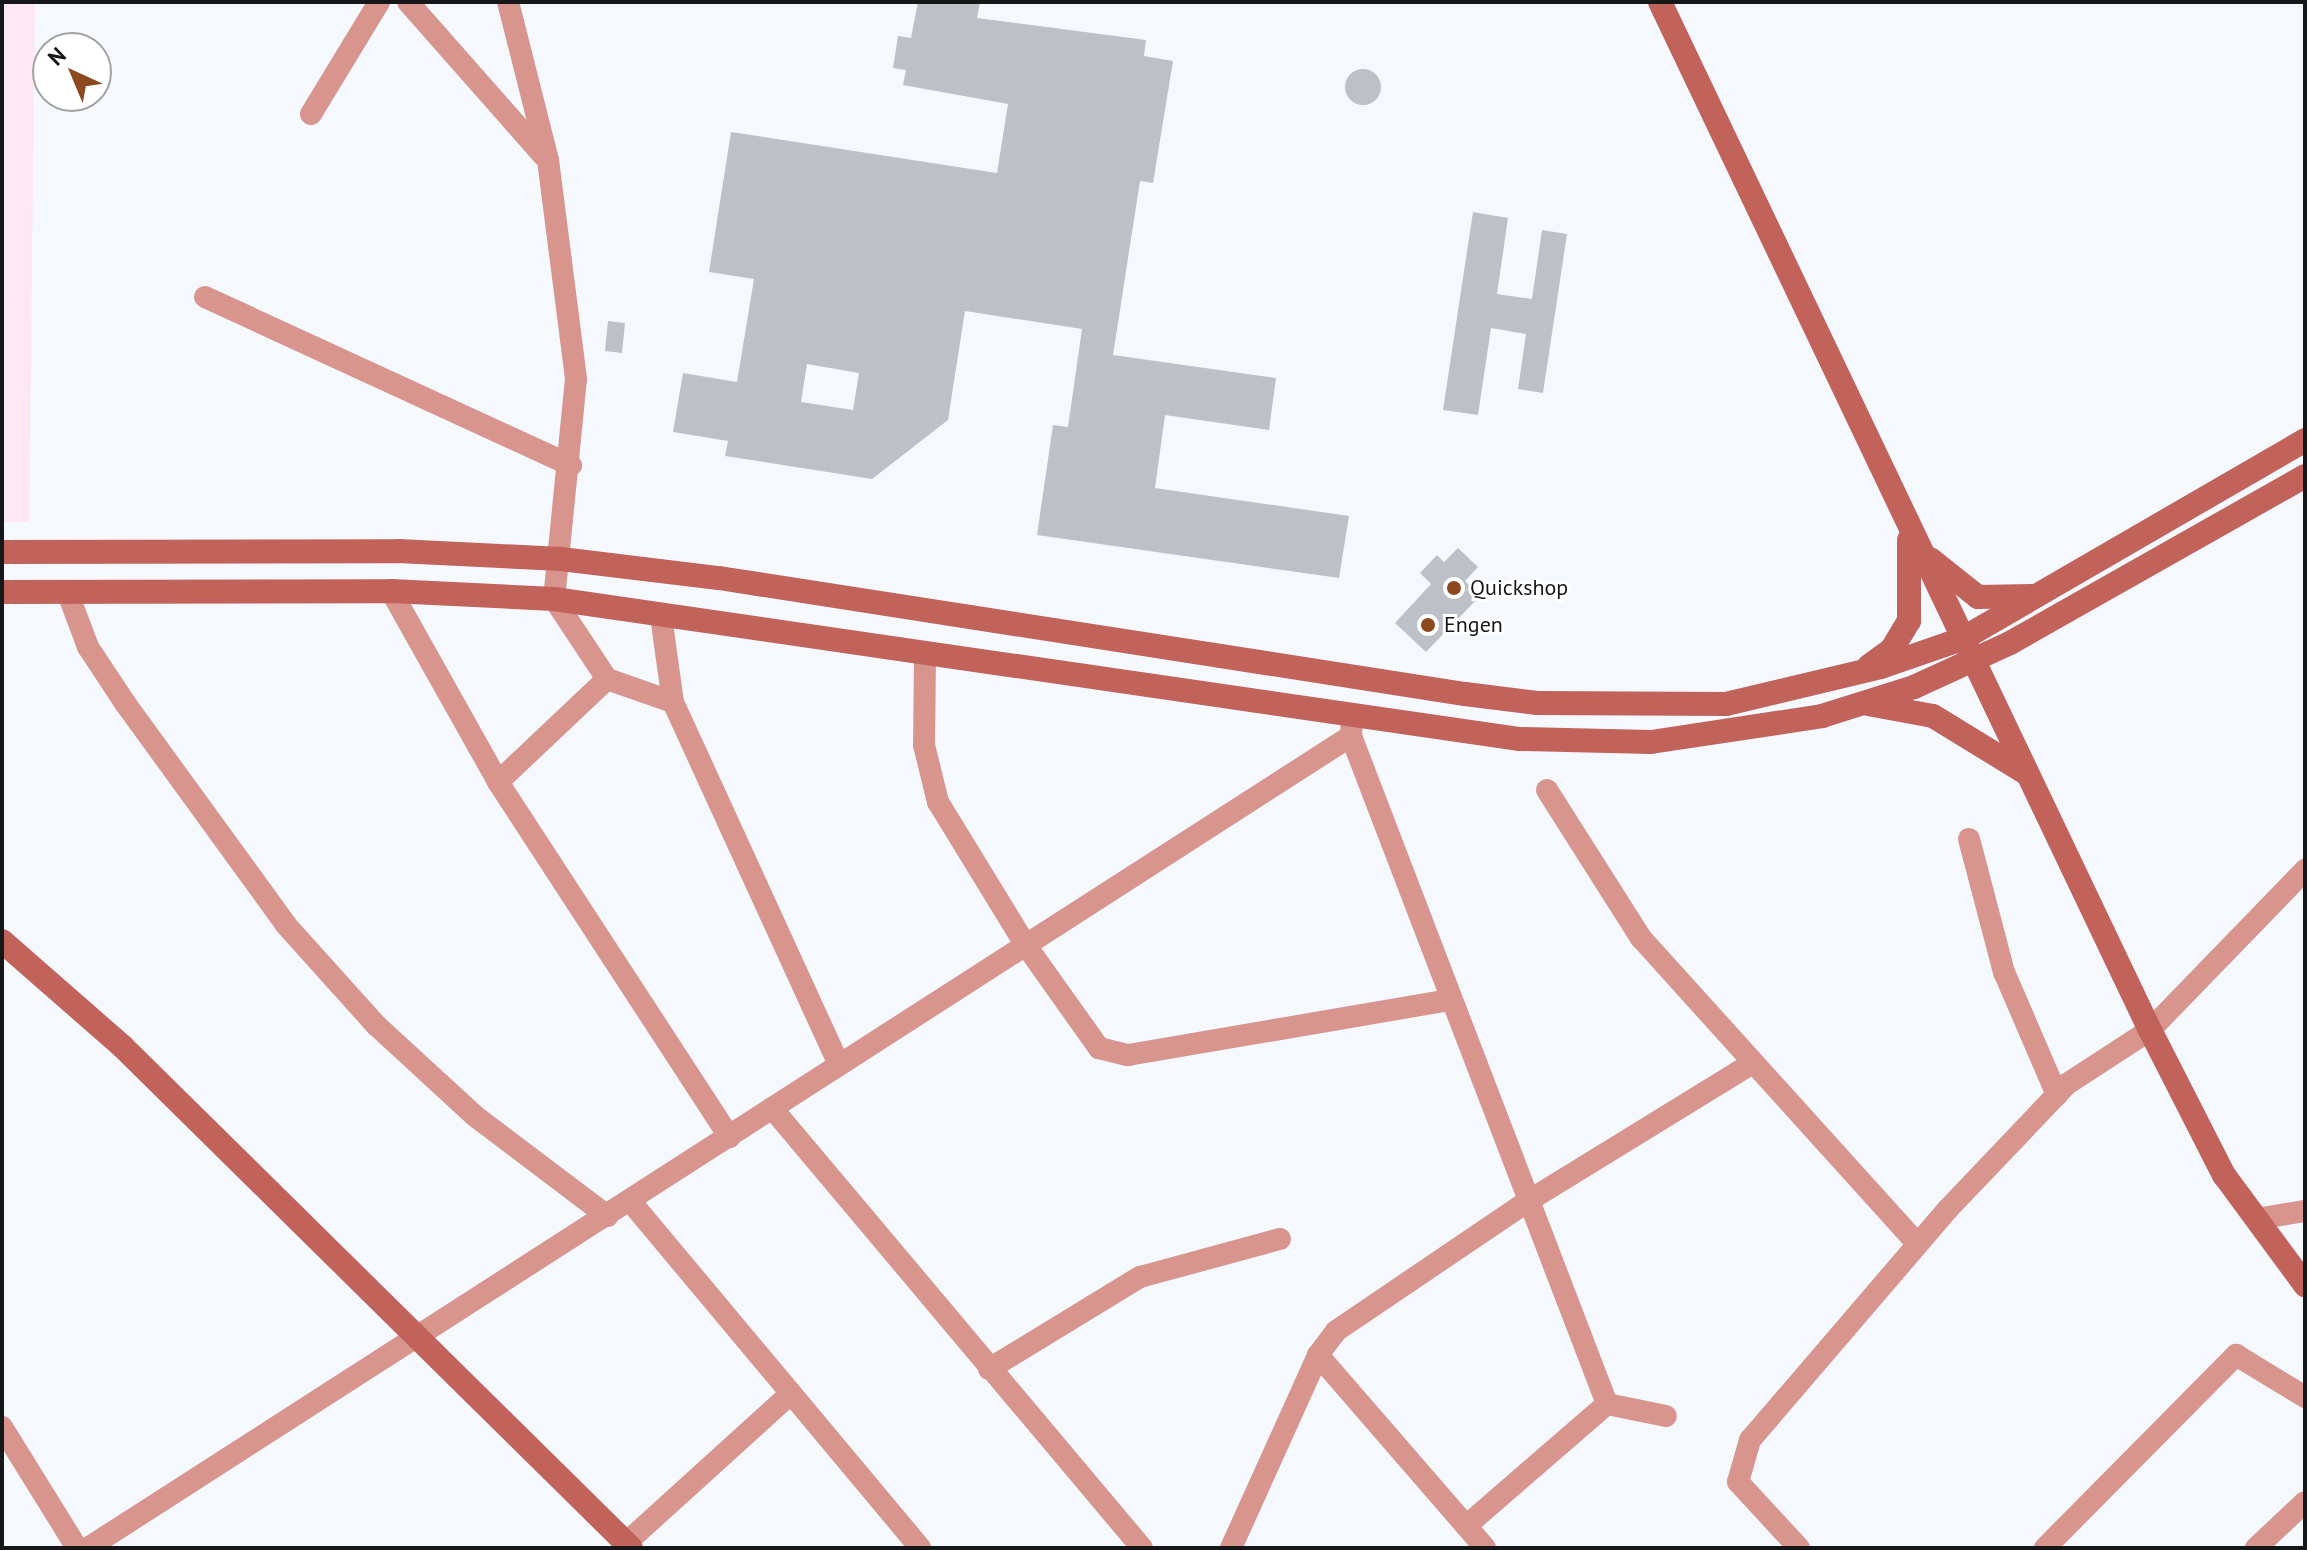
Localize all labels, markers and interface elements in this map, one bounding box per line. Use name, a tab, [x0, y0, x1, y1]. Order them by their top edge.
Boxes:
north arrow	[32, 32, 112, 112]
text: N	[42, 41, 72, 71]
place label: Quickshop	[1470, 575, 1568, 601]
marker: Quickshop	[1445, 579, 1463, 597]
place label: Engen	[1444, 612, 1503, 638]
marker: Engen	[1419, 616, 1437, 634]

